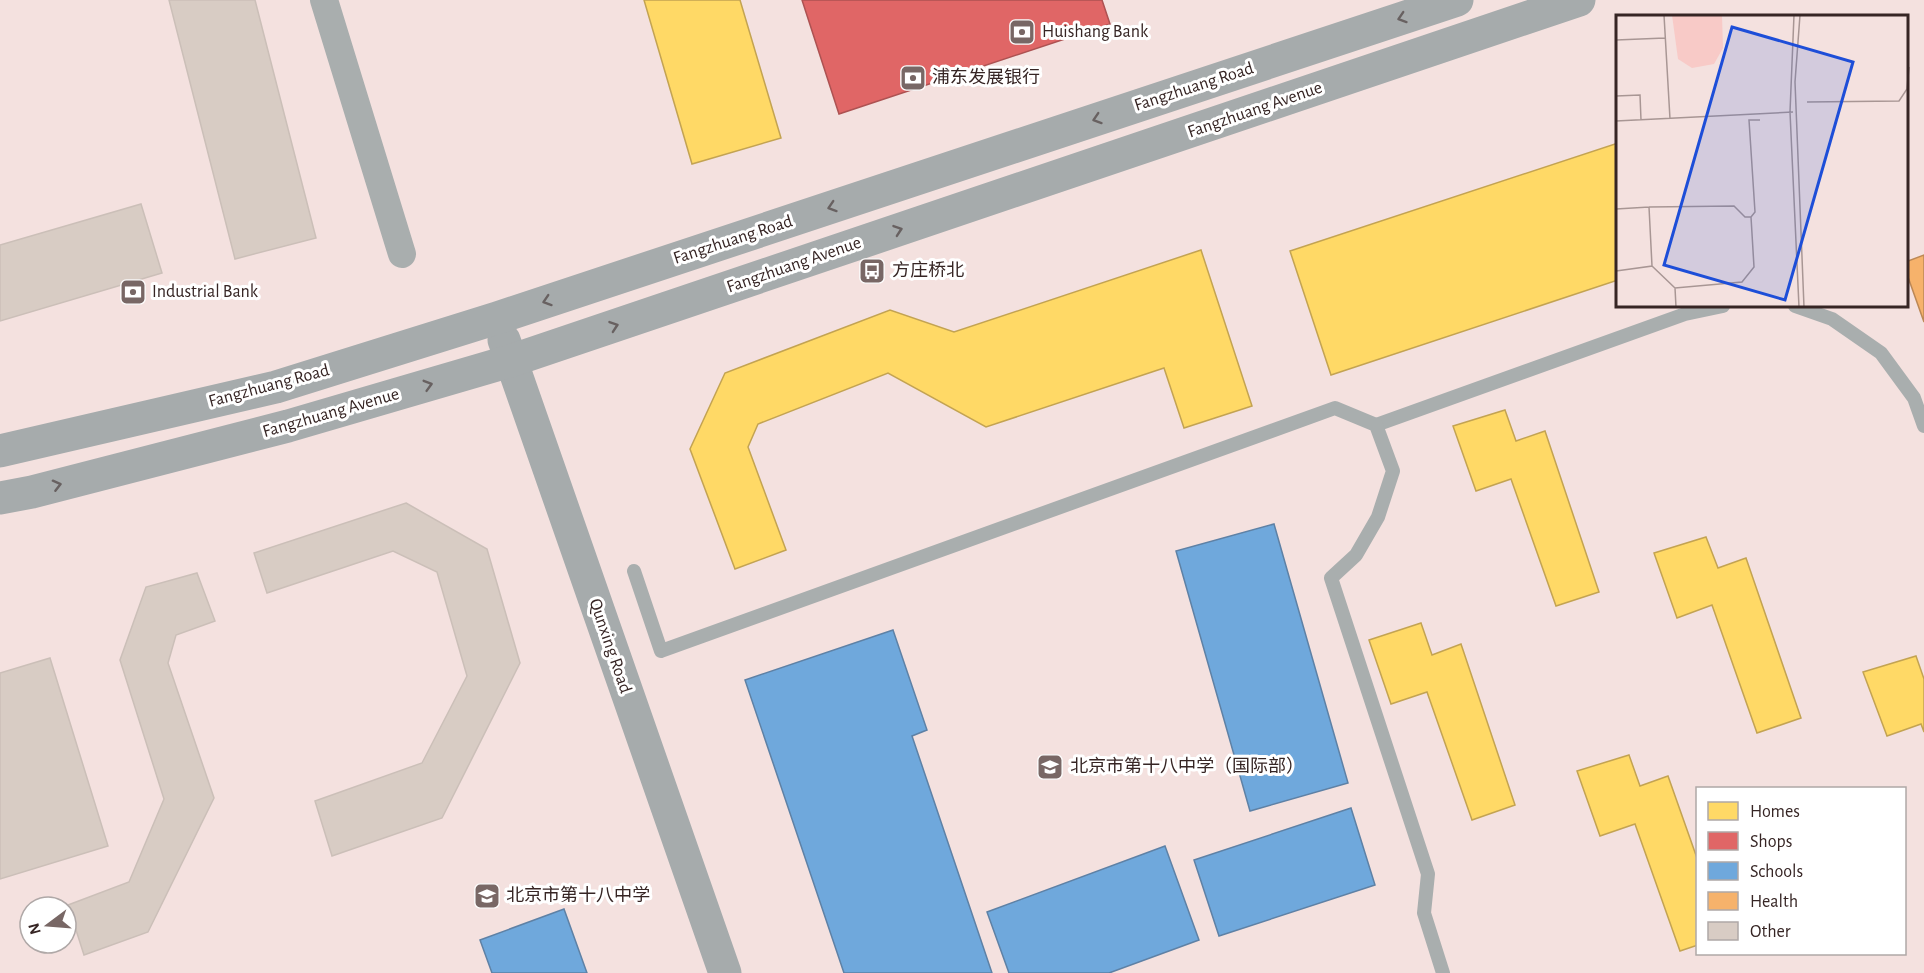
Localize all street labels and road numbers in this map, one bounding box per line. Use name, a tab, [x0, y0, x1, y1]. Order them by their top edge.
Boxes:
street label: Fangzhuang Road	[1132, 59, 1256, 115]
street label: Fangzhuang Avenue	[1185, 79, 1325, 141]
street label: Fangzhuang Road	[671, 212, 795, 268]
street label: Fangzhuang Avenue	[724, 234, 864, 296]
street label: Fangzhuang Road	[207, 361, 331, 411]
street label: Fangzhuang Avenue	[261, 385, 401, 441]
street label: Qunxing Road	[585, 596, 635, 696]

